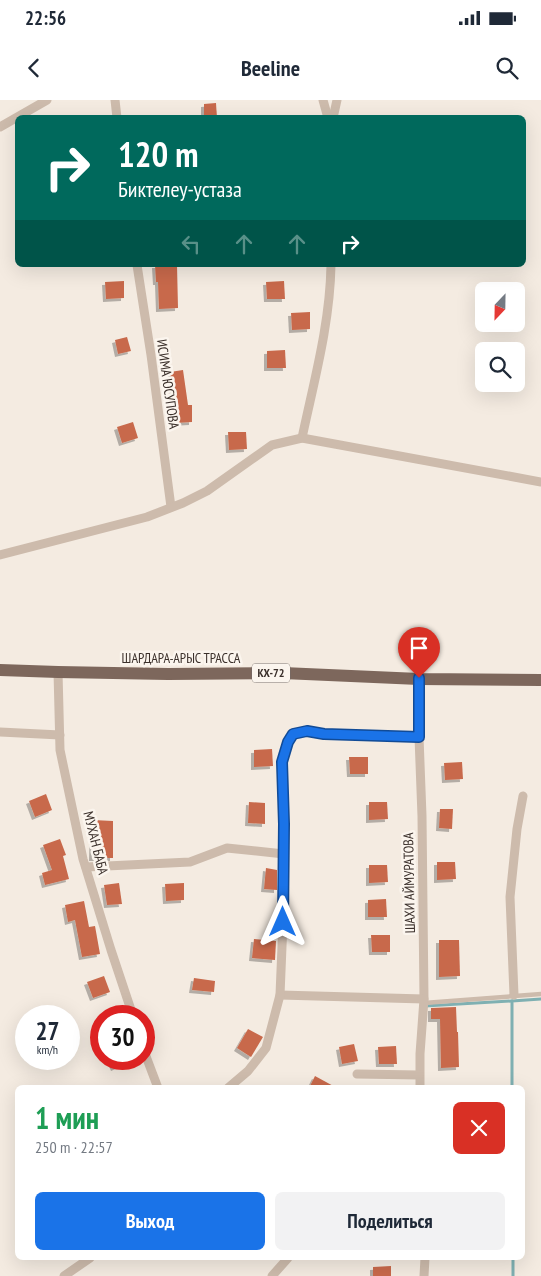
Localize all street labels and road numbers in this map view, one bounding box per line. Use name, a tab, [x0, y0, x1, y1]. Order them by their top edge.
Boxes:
street label: ИСИМА ЮСУПОВА	[153, 338, 183, 430]
street label: ШАРДАРА-АРЫС ТРАССА	[122, 649, 241, 667]
road number: КХ-72	[252, 664, 290, 682]
street label: МУХАН БАБА	[79, 809, 113, 877]
street label: ШАХИ АЙМУРАТОВА	[399, 832, 419, 934]

